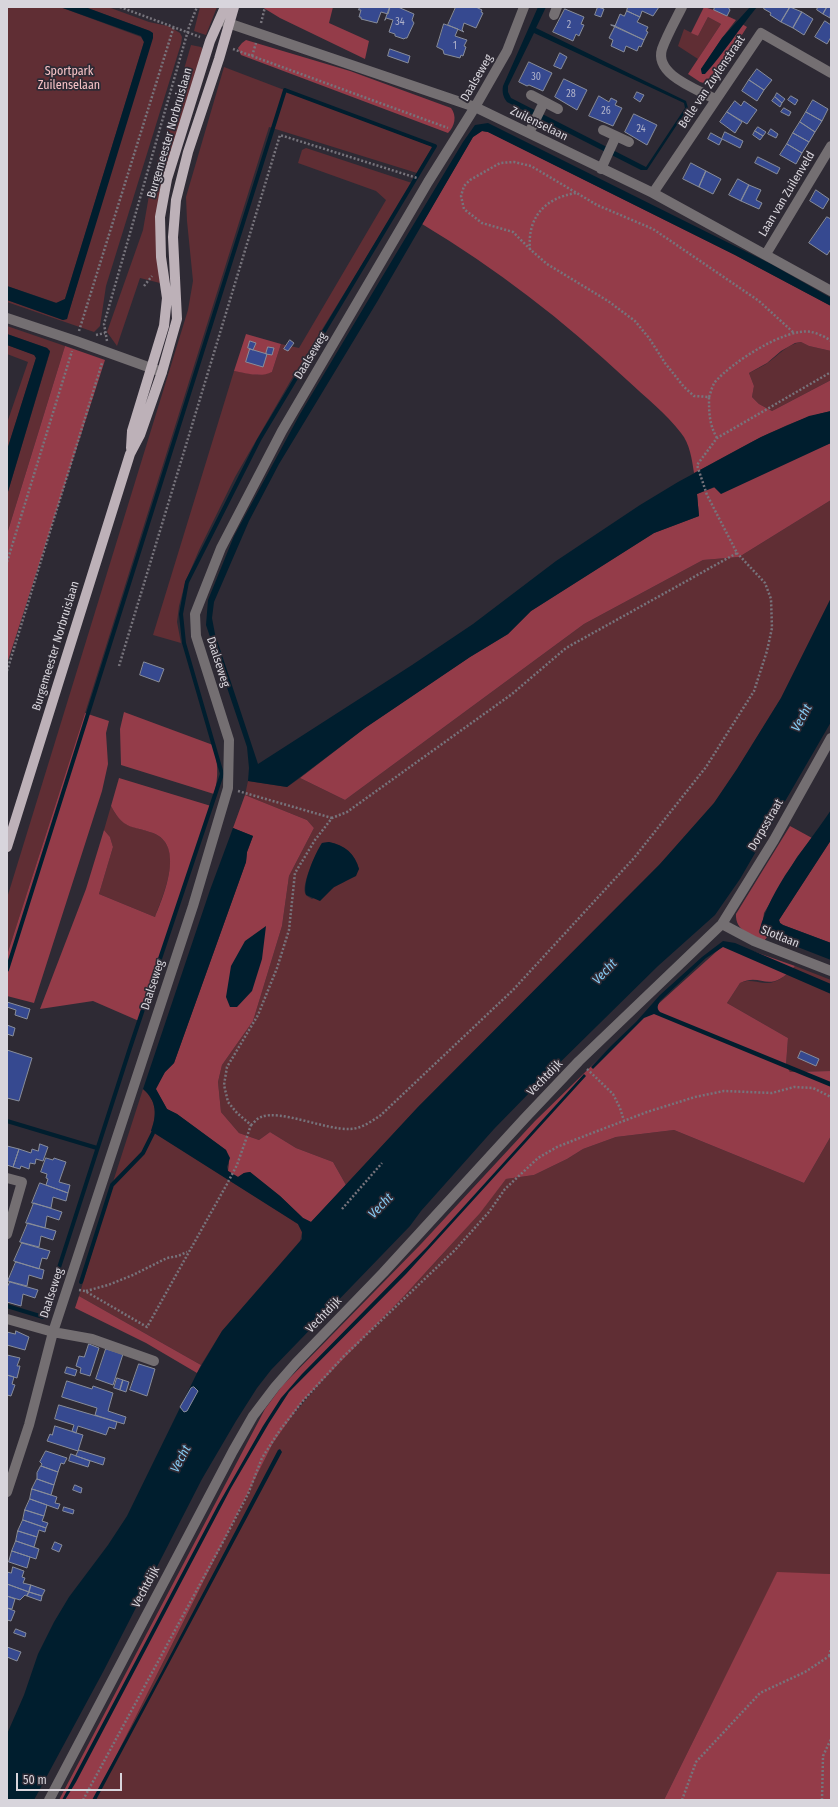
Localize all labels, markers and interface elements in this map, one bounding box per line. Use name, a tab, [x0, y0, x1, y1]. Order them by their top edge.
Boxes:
house number: 34	[395, 16, 405, 28]
house number: 2	[567, 19, 571, 31]
street label: Belle van Zuylenstraat	[676, 33, 748, 131]
house number: 1	[453, 40, 457, 52]
street label: Daalseweg	[458, 52, 496, 104]
park label: Sportpark Zuilenselaan	[38, 65, 100, 93]
street label: Burgemeester Norbruislaan	[144, 66, 196, 200]
house number: 30	[531, 71, 541, 83]
house number: 28	[566, 88, 576, 100]
street label: Zuilenselaan	[508, 104, 570, 144]
house number: 26	[601, 105, 611, 117]
house number: 24	[636, 123, 646, 135]
street label: Laan van Zuilenveld	[756, 149, 818, 239]
street label: Daalseweg	[291, 330, 331, 382]
street label: Burgemeester Norbruislaan	[29, 579, 83, 713]
street label: Daalseweg	[203, 635, 233, 689]
water label: Vecht	[788, 702, 816, 734]
street label: Dorpsstraat	[745, 797, 787, 853]
street label: Slotlaan	[759, 923, 801, 951]
water label: Vecht	[589, 956, 621, 988]
street label: Daalseweg	[138, 958, 168, 1012]
street label: Vechtdijk	[524, 1057, 566, 1099]
water label: Vecht	[365, 1190, 397, 1222]
street label: Daalseweg	[37, 1266, 67, 1320]
street label: Vechtdijk	[303, 1294, 345, 1336]
water label: Vecht	[167, 1443, 195, 1475]
street label: Vechtdijk	[129, 1564, 163, 1610]
scale bar	[18, 1765, 124, 1791]
text: 50 m	[23, 1773, 47, 1787]

